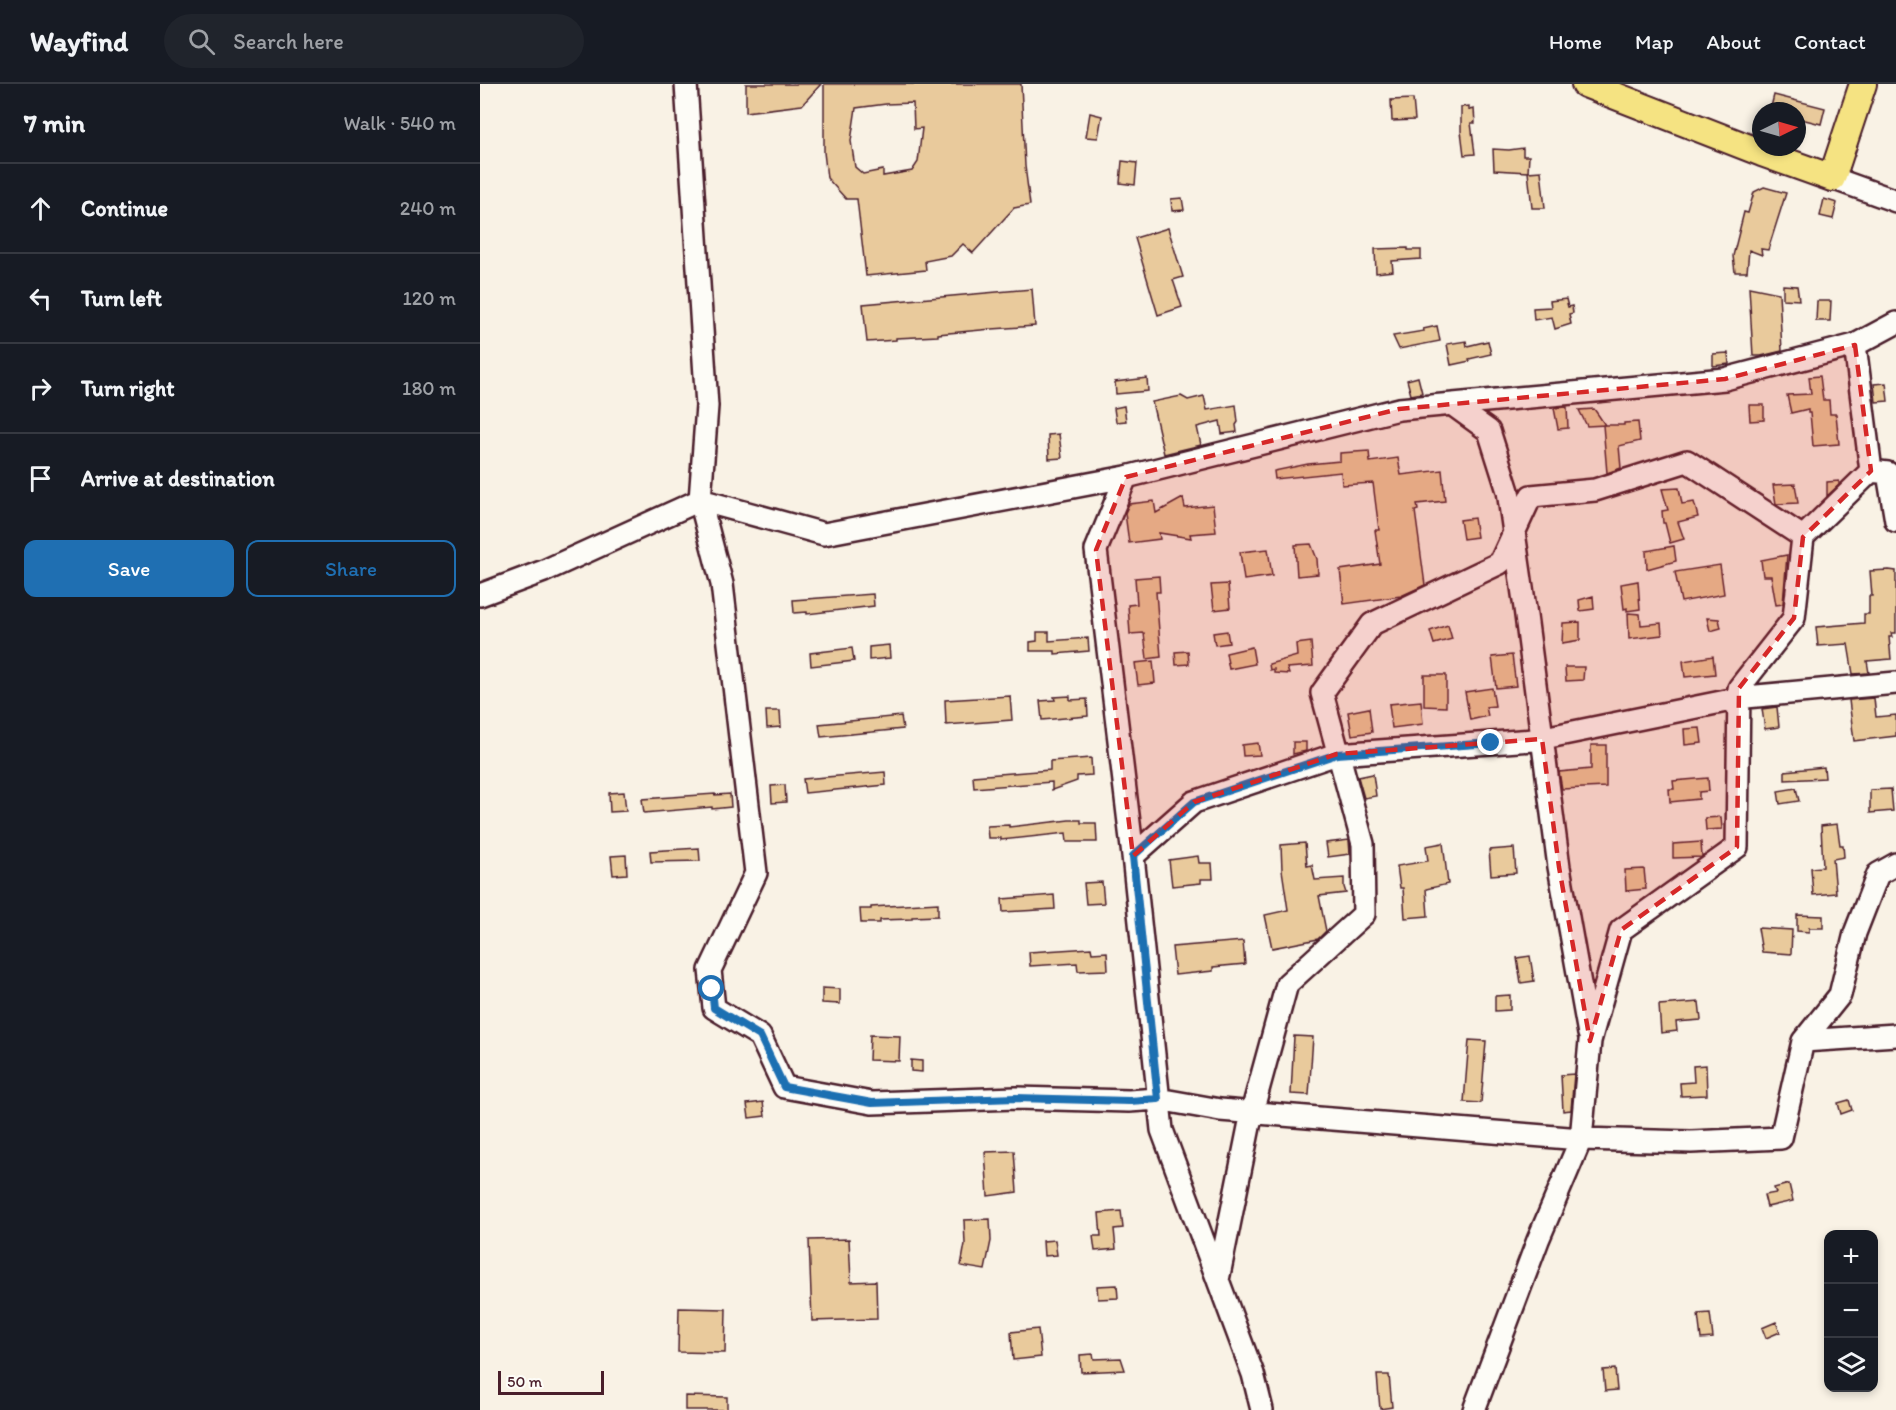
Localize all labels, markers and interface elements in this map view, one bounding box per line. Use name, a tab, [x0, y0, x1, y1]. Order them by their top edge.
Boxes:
search box	[164, 14, 584, 68]
text: Wayfind	[30, 24, 128, 58]
icon: search	[185, 25, 218, 58]
text: Search here	[233, 28, 344, 55]
text: Home	[1549, 29, 1602, 54]
text: Map	[1635, 29, 1674, 54]
text: About	[1707, 29, 1761, 54]
text: Contact	[1794, 29, 1866, 54]
north arrow	[1752, 102, 1806, 156]
text: 7 min	[24, 107, 85, 139]
text: Walk · 540 m	[343, 111, 456, 135]
icon: ahead	[24, 192, 57, 225]
text: Continue	[81, 195, 168, 222]
text: 240 m	[400, 196, 456, 220]
icon: left	[24, 282, 57, 315]
text: Turn left	[81, 285, 162, 312]
text: 120 m	[403, 286, 456, 310]
icon: right	[24, 372, 57, 405]
text: Turn right	[81, 375, 175, 402]
text: 180 m	[402, 376, 456, 400]
icon: arrive	[24, 462, 57, 495]
text: Arrive at destination	[81, 465, 275, 492]
button: Save	[24, 540, 234, 597]
button: Share	[246, 540, 456, 597]
route end	[1477, 729, 1503, 755]
route start	[698, 975, 724, 1001]
map controls	[1824, 1230, 1878, 1392]
button: +	[1824, 1230, 1878, 1284]
button: −	[1824, 1284, 1878, 1338]
button: layers	[1824, 1338, 1878, 1392]
scale bar	[498, 1368, 604, 1396]
text: 50 m	[507, 1372, 542, 1391]

